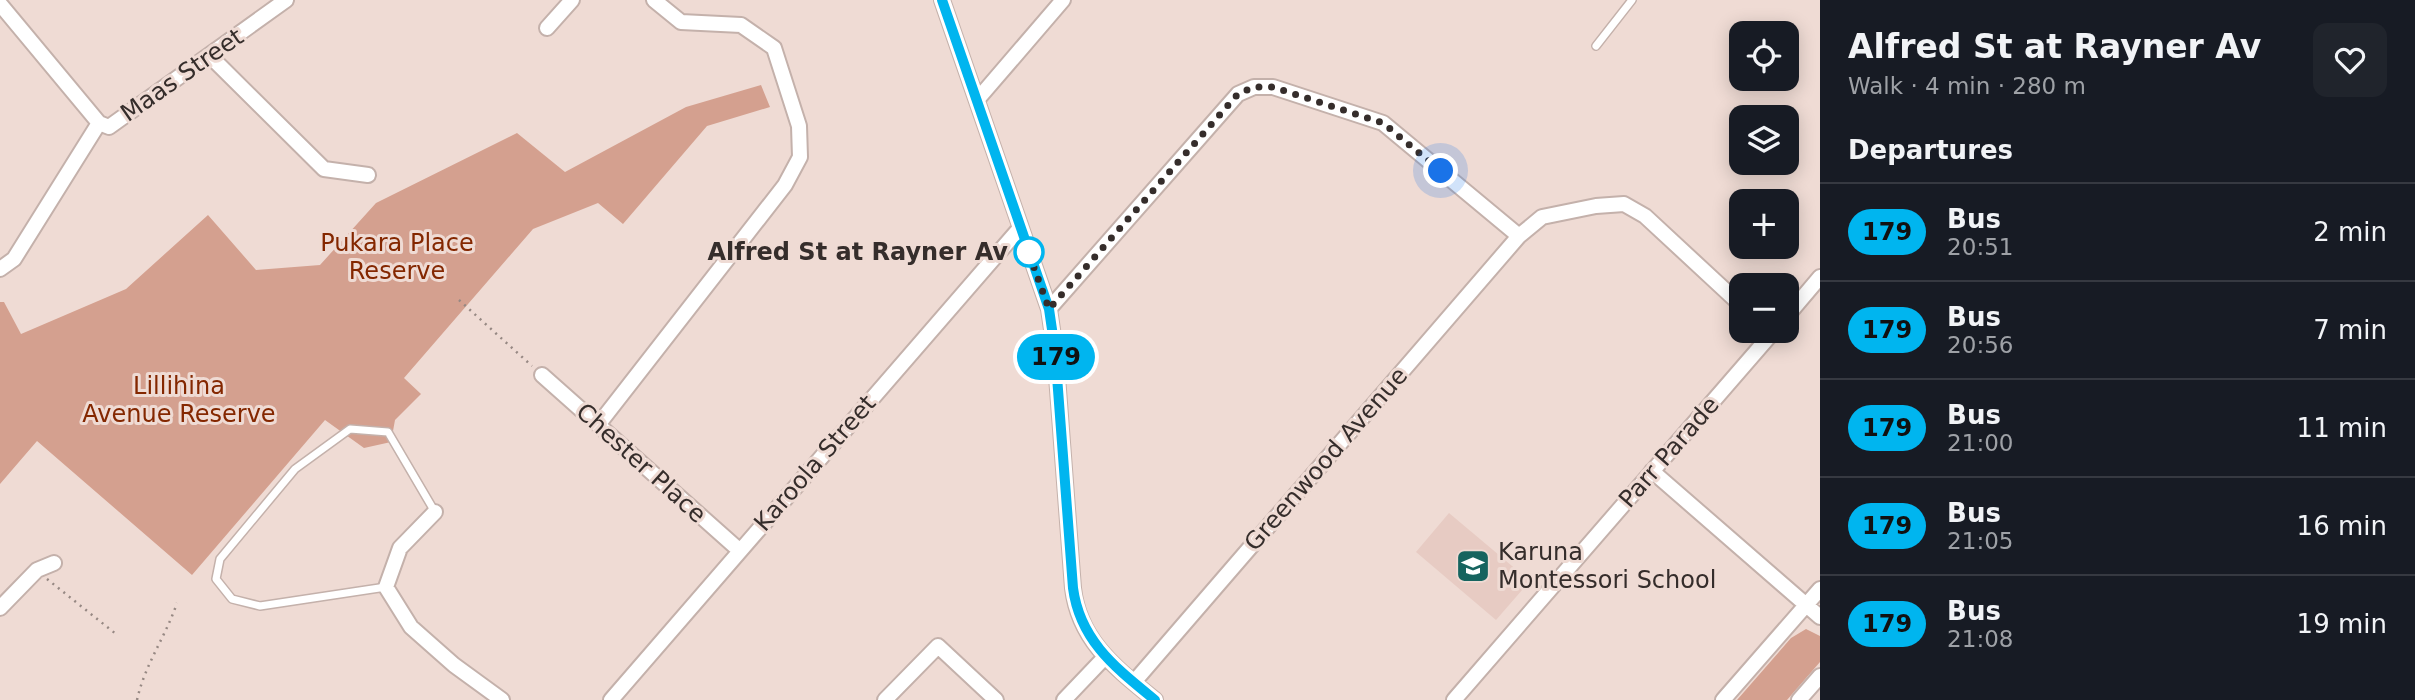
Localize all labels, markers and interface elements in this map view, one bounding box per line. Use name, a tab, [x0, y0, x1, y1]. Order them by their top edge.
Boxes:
map controls	[1729, 21, 1799, 343]
button: locate	[1729, 21, 1799, 91]
street label: Maas Street	[115, 22, 249, 128]
button: heart	[2313, 23, 2387, 97]
text: Alfred St at Rayner Av	[1848, 27, 2261, 66]
text: Walk · 4 min · 280 m	[1848, 73, 2086, 99]
button: layers	[1729, 105, 1799, 175]
text: Departures	[1848, 135, 2013, 165]
your location	[1423, 153, 1458, 188]
button: +	[1729, 189, 1799, 259]
text: Bus	[1947, 204, 2001, 234]
text: 2 min	[2313, 217, 2387, 247]
text: 179	[1862, 218, 1912, 246]
park label: Pukara Place Reserve	[320, 229, 474, 285]
text: 20:51	[1947, 234, 2013, 260]
marker: Alfred St at Rayner Av	[1014, 237, 1044, 267]
place label: Alfred St at Rayner Av	[707, 238, 1008, 266]
button: −	[1729, 273, 1799, 343]
text: Bus	[1947, 302, 2001, 332]
text: 7 min	[2313, 315, 2387, 345]
text: 179	[1862, 316, 1912, 344]
text: 20:56	[1947, 332, 2013, 358]
line badge: 179	[1016, 334, 1096, 380]
text: 179	[1031, 343, 1081, 371]
street label: Greenwood Avenue	[1239, 362, 1413, 556]
park label: Lillihina Avenue Reserve	[82, 372, 276, 428]
street label: Karoola Street	[748, 389, 882, 537]
street label: Parr Parade	[1613, 391, 1725, 513]
street label: Chester Place	[570, 397, 712, 529]
text: Bus	[1947, 400, 2001, 430]
text: 11 min	[2297, 413, 2387, 443]
text: 179	[1862, 414, 1912, 442]
text: 21:00	[1947, 430, 2013, 456]
text: Bus	[1947, 498, 2001, 528]
text: 16 min	[2297, 511, 2387, 541]
text: 179	[1862, 512, 1912, 540]
text: 21:05	[1947, 528, 2013, 554]
place label: Karuna Montessori School	[1498, 538, 1716, 594]
school or university icon: Karuna Montessori School	[1454, 547, 1492, 585]
text: Bus	[1947, 596, 2001, 626]
text: 19 min	[2297, 609, 2387, 639]
text: 179	[1862, 610, 1912, 638]
text: 21:08	[1947, 626, 2013, 652]

